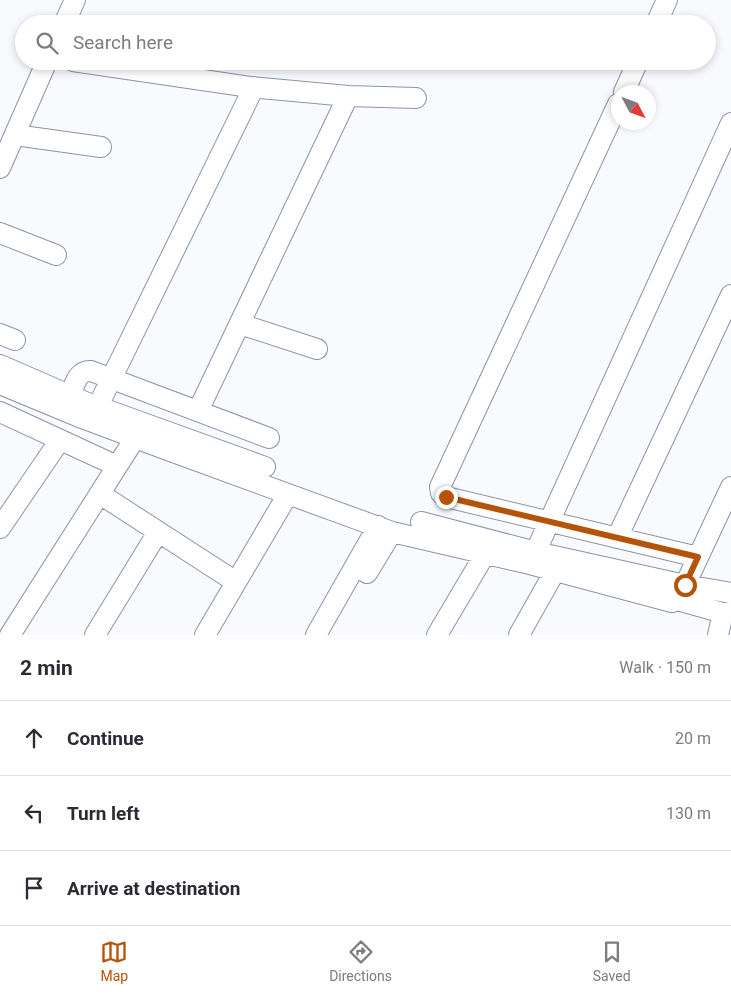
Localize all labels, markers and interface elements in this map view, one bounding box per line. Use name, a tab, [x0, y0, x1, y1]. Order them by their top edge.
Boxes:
search box	[15, 15, 716, 70]
icon: search	[33, 29, 61, 57]
text: Search here	[73, 31, 173, 54]
north arrow	[611, 85, 656, 130]
route end	[435, 486, 458, 509]
route start	[674, 574, 697, 597]
text: 2 min	[20, 656, 73, 680]
text: Walk · 150 m	[619, 658, 711, 677]
icon: ahead	[20, 724, 48, 752]
text: Continue	[67, 727, 144, 750]
text: 20 m	[675, 729, 711, 748]
icon: left	[20, 799, 48, 827]
text: Turn left	[67, 802, 140, 825]
text: 130 m	[666, 804, 711, 823]
icon: arrive	[20, 874, 48, 902]
text: Arrive at destination	[67, 877, 240, 900]
tab: Map	[100, 938, 128, 984]
tab: Directions	[329, 938, 392, 984]
tab: Saved	[593, 938, 631, 984]

